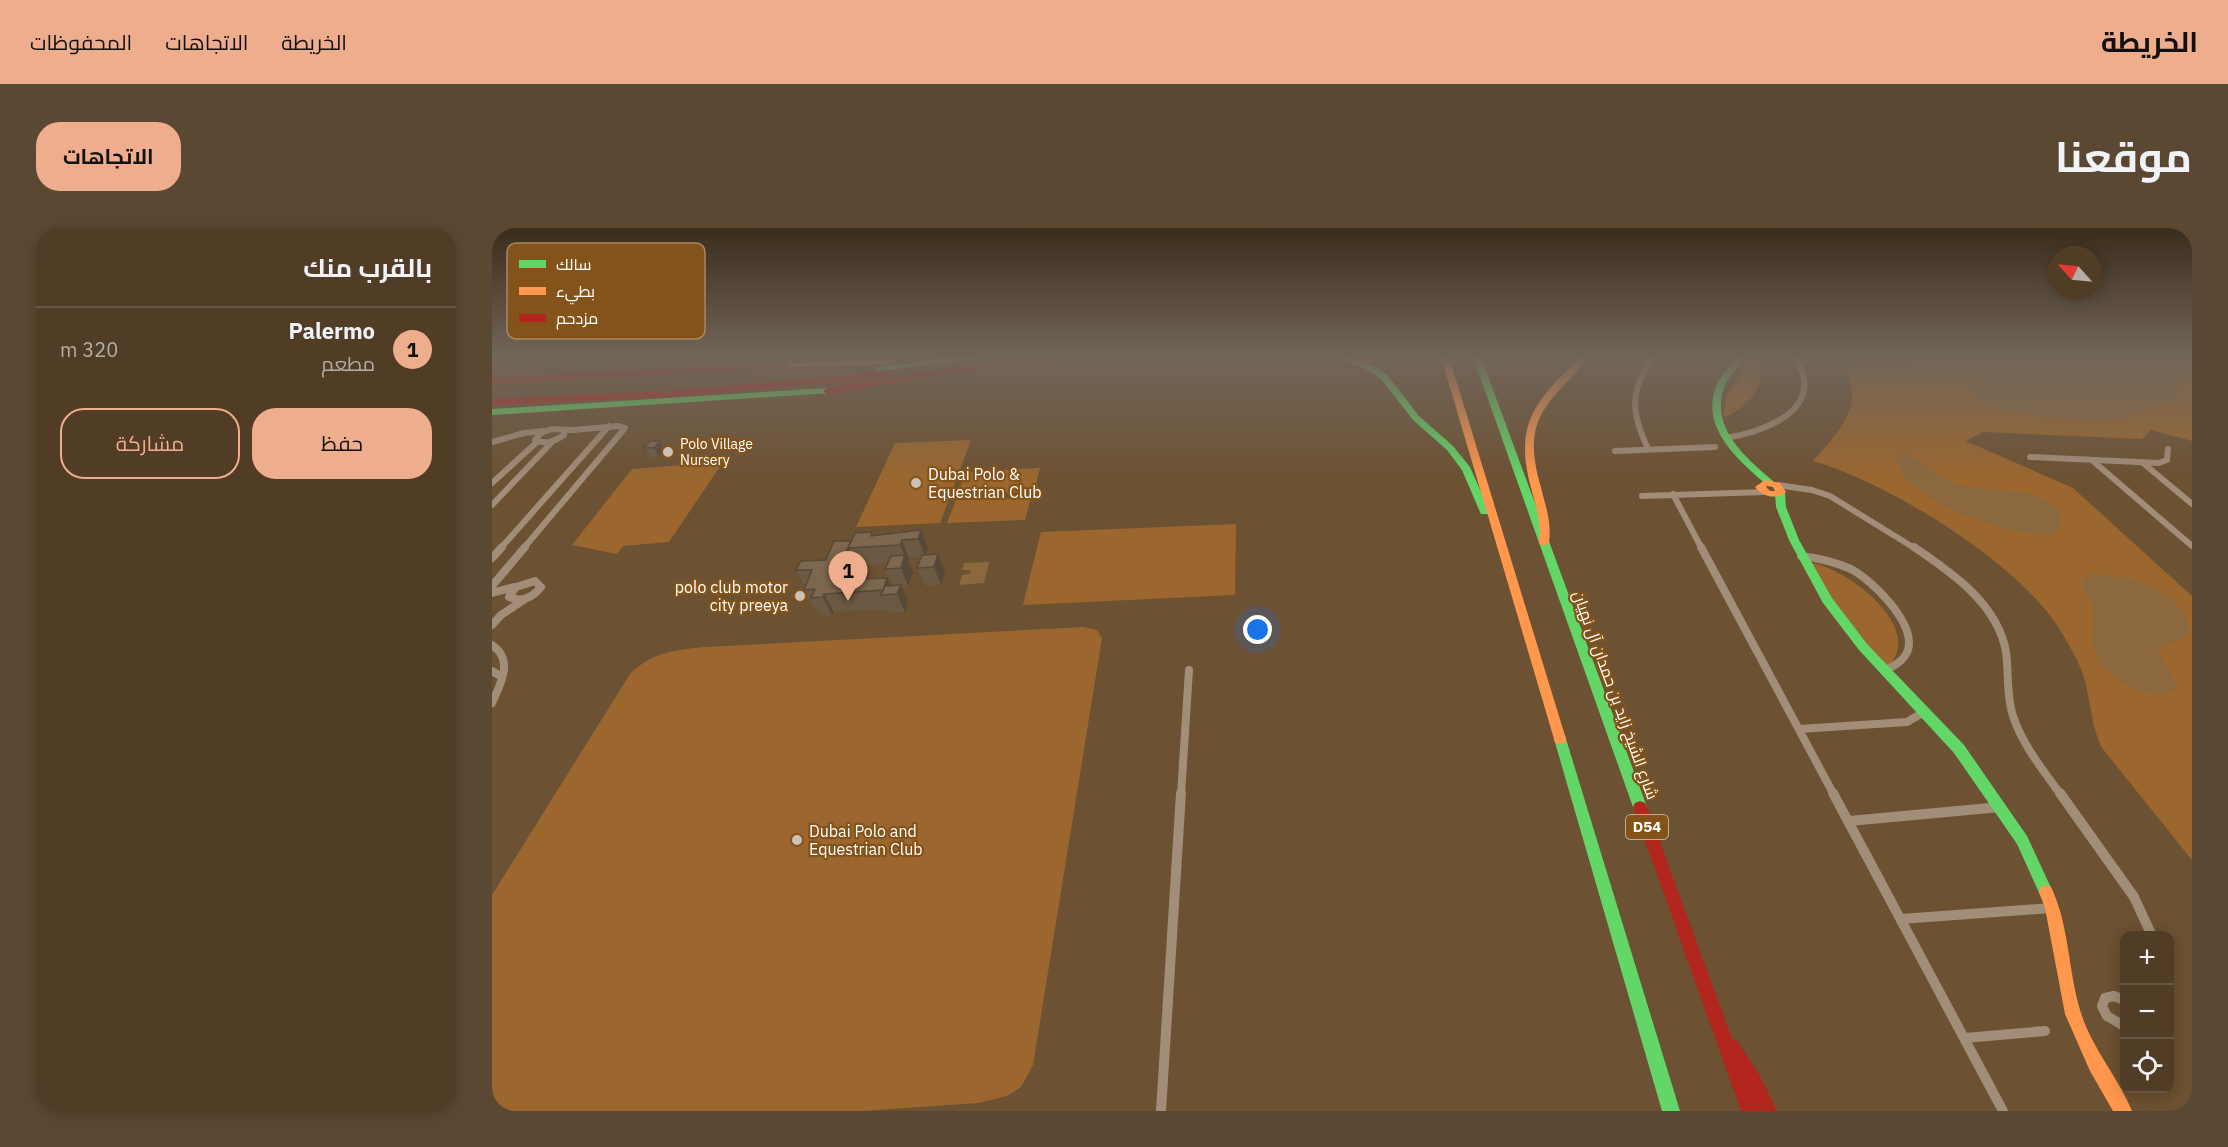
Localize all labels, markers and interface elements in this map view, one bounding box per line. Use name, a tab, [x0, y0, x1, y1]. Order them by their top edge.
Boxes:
text: الخريطة	[2101, 23, 2198, 60]
text: المحفوظات	[30, 28, 132, 56]
text: الاتجاهات	[165, 28, 248, 56]
text: الخريطة	[281, 28, 347, 56]
button: الاتجاهات	[36, 122, 181, 191]
text: موقعنا	[2055, 129, 2192, 184]
legend	[507, 243, 705, 339]
north arrow	[2048, 246, 2102, 300]
text: بالقرب منك	[303, 250, 432, 284]
text: سالك	[556, 254, 591, 274]
text: بطيء	[556, 281, 595, 305]
text: مزدحم	[556, 308, 598, 330]
text: Palermo	[288, 316, 375, 345]
text: 320 m	[60, 336, 118, 363]
text: 1	[407, 336, 419, 363]
text: مطعم	[321, 350, 375, 377]
button: مشاركة	[60, 408, 240, 479]
button: حفظ	[252, 408, 432, 479]
place label: Polo Village Nursery	[680, 435, 753, 469]
marker: Polo Village Nursery	[661, 445, 675, 459]
place label: Dubai Polo & Equestrian Club	[928, 464, 1042, 502]
marker: Dubai Polo & Equestrian Club	[909, 476, 923, 490]
pin: 1	[828, 552, 868, 601]
place label: polo club motor city preeya	[675, 577, 788, 615]
street label: شارع الشيخ زايد بن حمدان آل نهيان	[1567, 588, 1663, 803]
marker: polo club motor city preeya	[793, 589, 807, 603]
your location	[1243, 615, 1272, 644]
road number: D54	[1626, 815, 1668, 839]
place label: Dubai Polo and Equestrian Club	[809, 821, 923, 859]
marker: Dubai Polo and Equestrian Club	[790, 833, 804, 847]
map controls	[2120, 931, 2174, 1093]
button: +	[2120, 931, 2174, 985]
button: −	[2120, 985, 2174, 1039]
button: locate	[2120, 1039, 2174, 1093]

